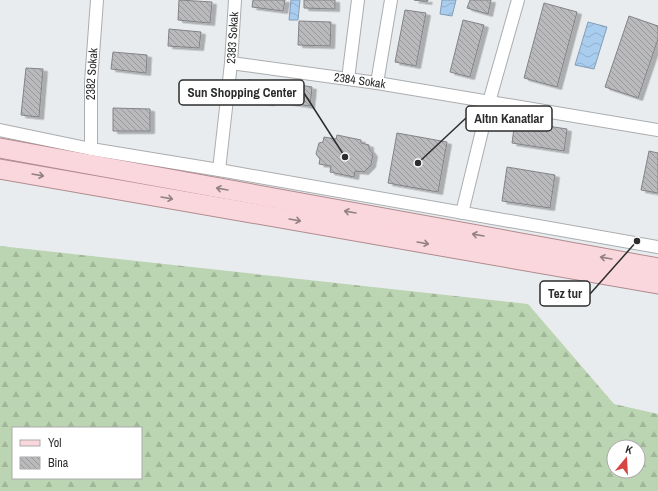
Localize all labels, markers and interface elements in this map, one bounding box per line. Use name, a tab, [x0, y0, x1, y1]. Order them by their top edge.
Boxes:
street label: 2383 Sokak	[223, 11, 242, 64]
street label: 2382 Sokak	[83, 47, 101, 100]
street label: 2384 Sokak	[333, 69, 387, 92]
callout: Sun Shopping Center	[179, 80, 304, 105]
text: Sun Shopping Center	[188, 84, 297, 101]
callout: Altın Kanatlar	[466, 106, 552, 131]
text: Altın Kanatlar	[474, 110, 544, 127]
one-way arrow	[32, 171, 45, 179]
one-way arrow	[216, 185, 229, 193]
one-way arrow	[160, 194, 173, 202]
one-way arrow	[344, 208, 357, 216]
one-way arrow	[288, 216, 301, 224]
one-way arrow	[472, 231, 485, 239]
one-way arrow	[416, 239, 429, 247]
one-way arrow	[600, 254, 613, 262]
callout: Tez tur	[540, 281, 590, 306]
text: Tez tur	[548, 285, 583, 302]
legend	[12, 427, 142, 479]
text: Yol	[48, 435, 61, 451]
north arrow	[606, 439, 646, 479]
text: K	[624, 442, 635, 457]
text: Bina	[48, 455, 69, 471]

